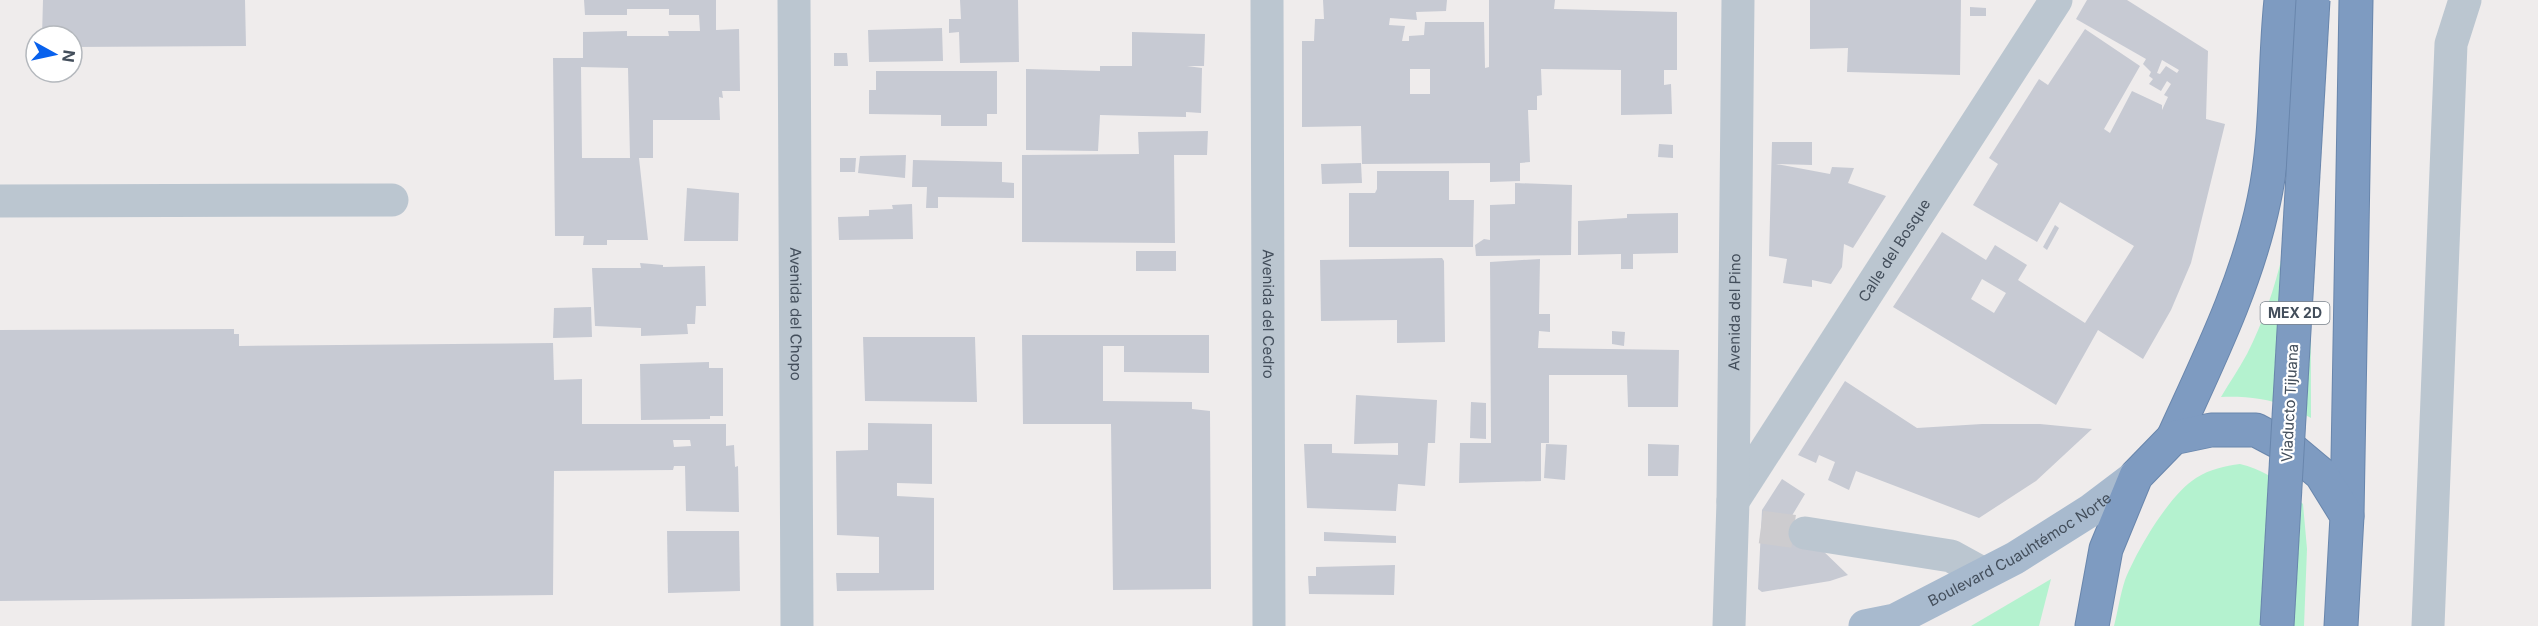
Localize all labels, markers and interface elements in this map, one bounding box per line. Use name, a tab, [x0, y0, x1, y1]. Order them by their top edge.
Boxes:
north arrow	[24, 24, 84, 84]
text: N	[58, 49, 80, 64]
street label: Calle del Bosque	[1854, 195, 1934, 305]
street label: Avenida del Chopo	[786, 247, 806, 381]
street label: Avenida del Cedro	[1259, 249, 1278, 379]
street label: Avenida del Pino	[1724, 253, 1744, 371]
road number: MEX 2D	[2260, 302, 2330, 324]
street label: Viaducto Tijuana	[2277, 343, 2302, 463]
street label: Boulevard Cuauhtémoc Norte	[1925, 488, 2115, 610]

